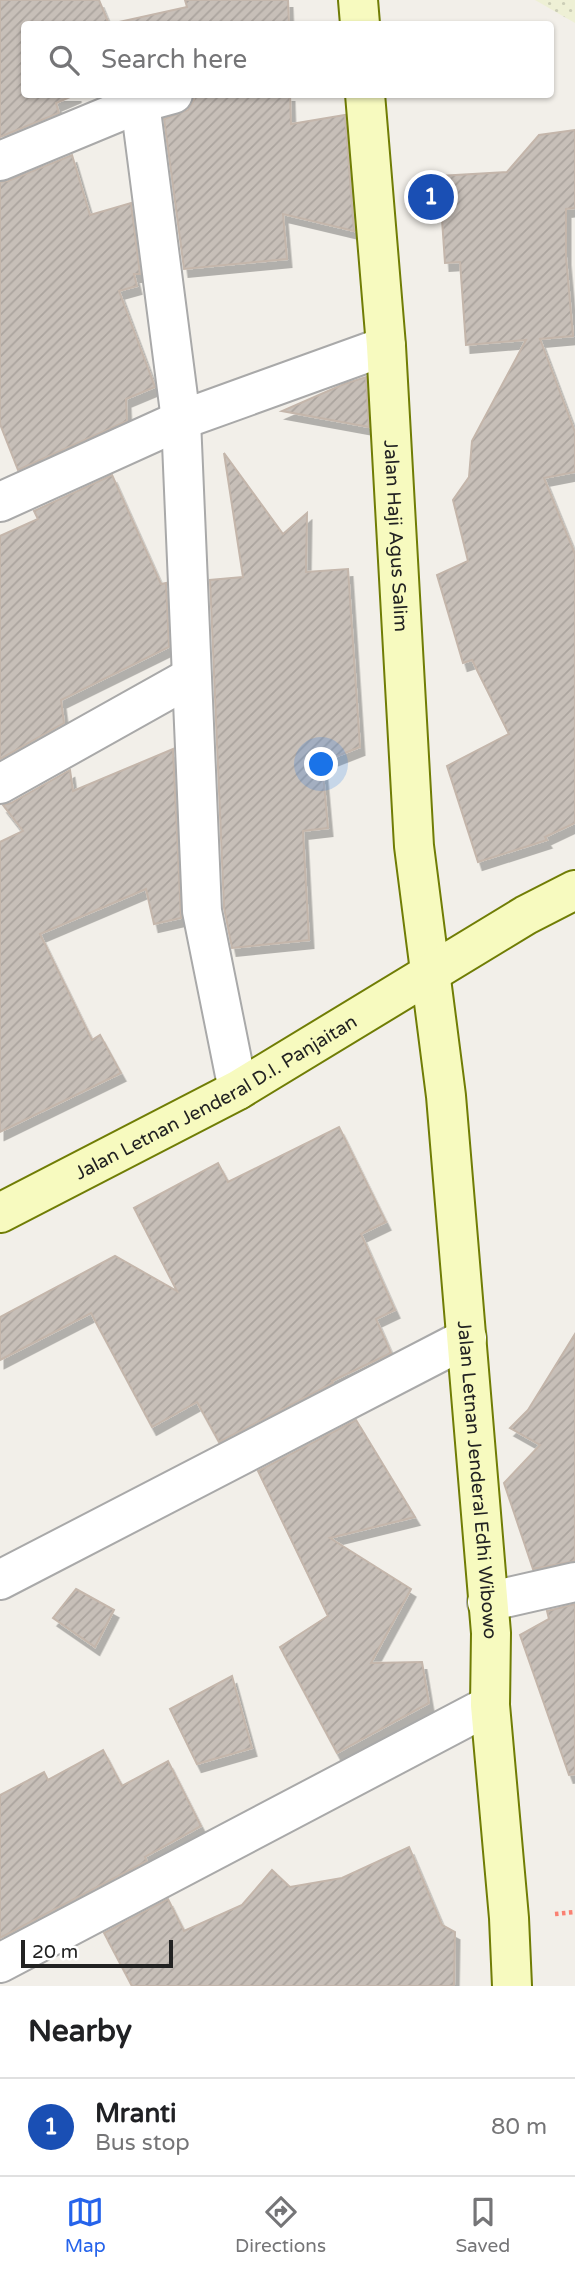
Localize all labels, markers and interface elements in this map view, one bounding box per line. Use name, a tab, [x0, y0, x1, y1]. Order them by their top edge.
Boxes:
search box	[21, 21, 554, 98]
icon: search	[45, 41, 83, 79]
text: Search here	[101, 44, 247, 75]
pin: 1	[408, 171, 454, 223]
street label: Jalan Haji Agus Salim	[379, 439, 412, 632]
your location	[304, 747, 338, 781]
street label: Jalan Letnan Jenderal D.I. Panjaitan	[71, 1010, 361, 1184]
street label: Jalan Letnan Jenderal Edhi Wibowo	[453, 1320, 501, 1639]
scale bar	[21, 1937, 173, 1969]
text: 20 m	[32, 1941, 78, 1963]
text: Nearby	[28, 2013, 132, 2050]
text: Mranti	[95, 2098, 176, 2129]
text: 1	[44, 2113, 58, 2141]
text: 80 m	[491, 2113, 547, 2141]
text: Bus stop	[95, 2129, 190, 2157]
tab: Map	[65, 2193, 106, 2257]
tab: Directions	[235, 2193, 326, 2257]
tab: Saved	[455, 2193, 510, 2257]

